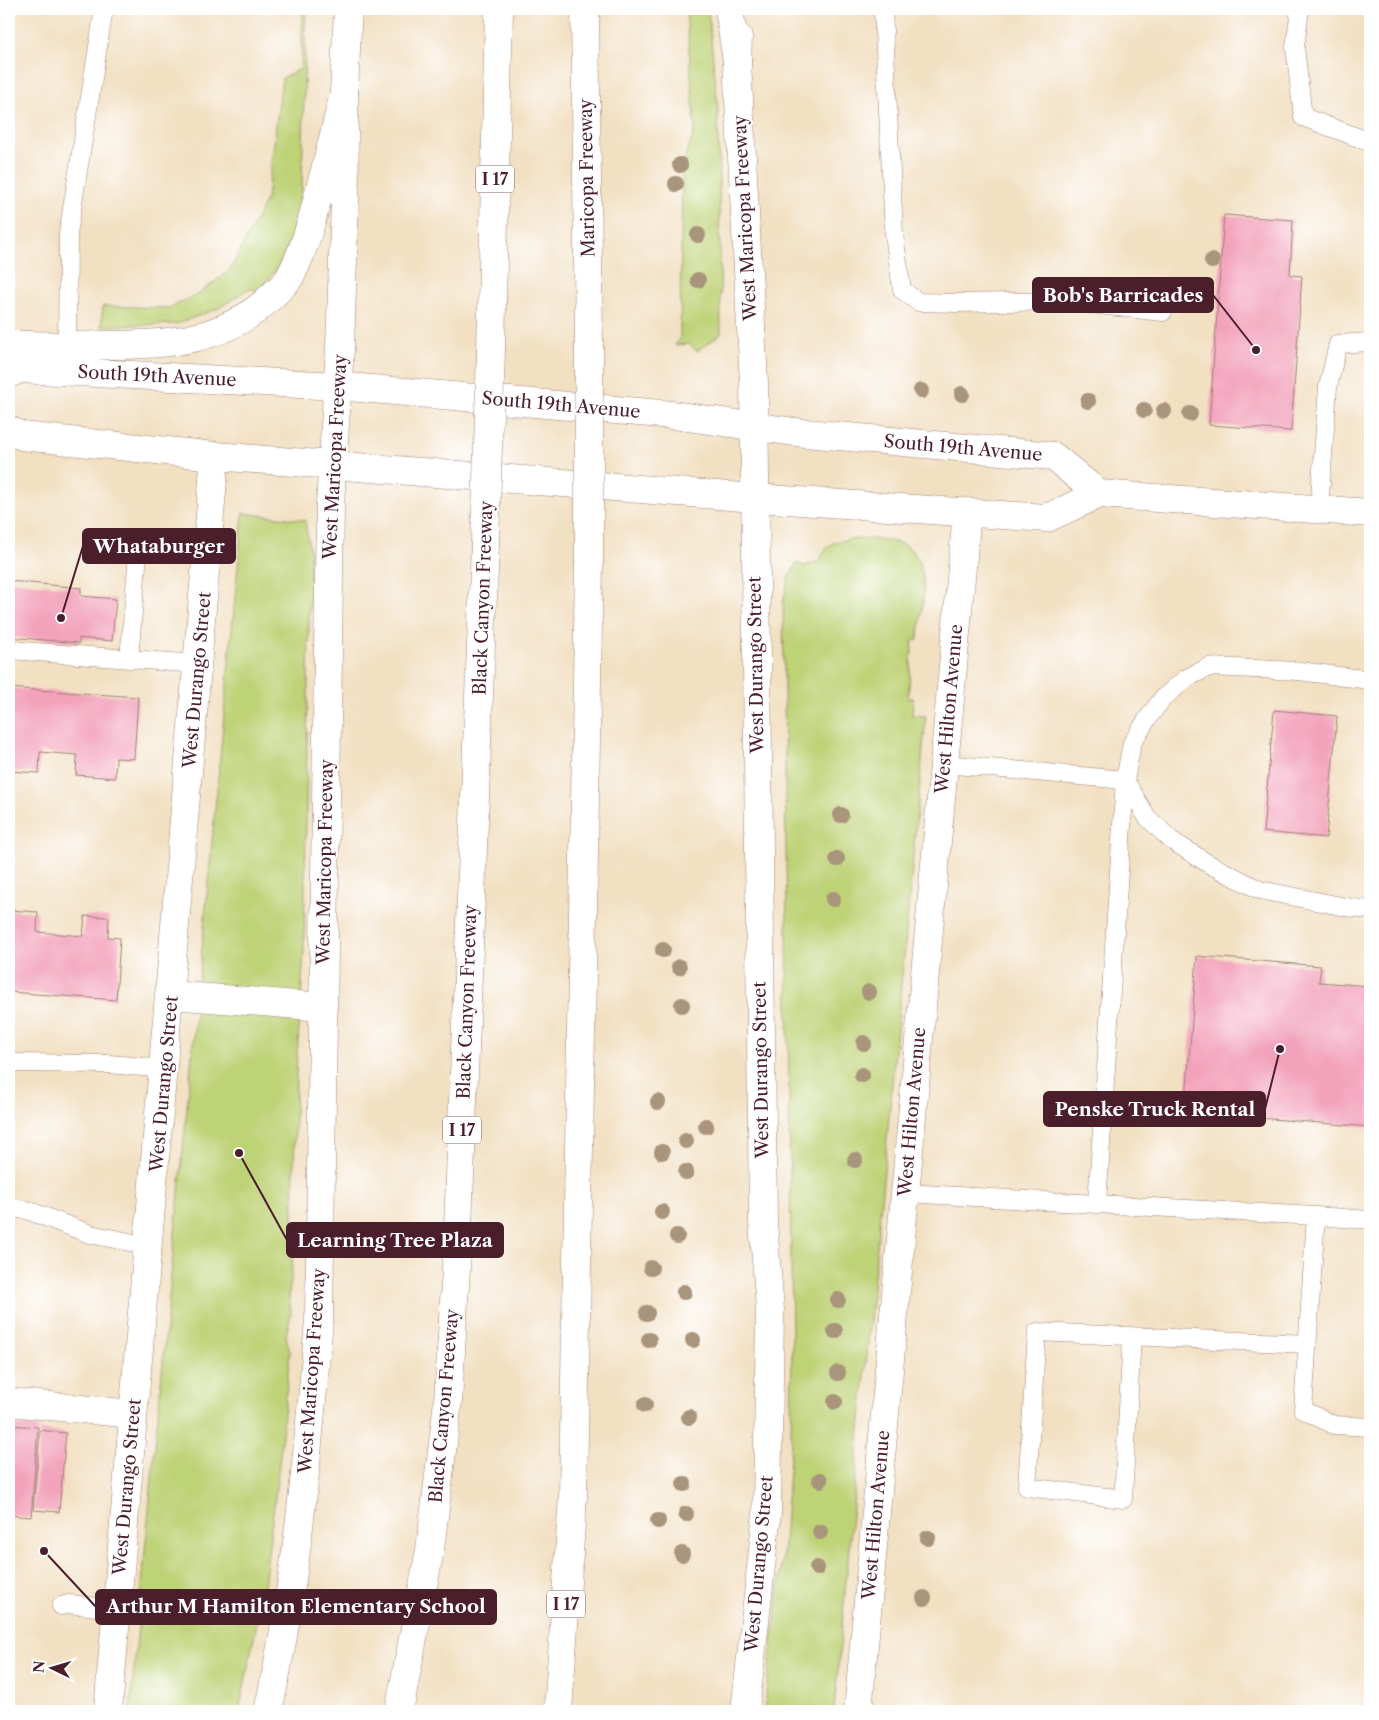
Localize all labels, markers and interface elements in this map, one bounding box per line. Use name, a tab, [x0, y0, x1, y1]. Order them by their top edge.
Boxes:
street label: Maricopa Freeway	[575, 98, 599, 257]
street label: West Maricopa Freeway	[729, 114, 761, 322]
road number: I 17	[476, 165, 514, 192]
callout: Bob's Barricades	[1033, 278, 1213, 312]
text: Bob's Barricades	[1043, 284, 1203, 307]
street label: West Maricopa Freeway	[319, 353, 351, 561]
street label: South 19th Avenue	[77, 361, 237, 391]
street label: South 19th Avenue	[481, 387, 641, 423]
street label: South 19th Avenue	[883, 430, 1043, 466]
street label: Black Canyon Freeway	[469, 499, 497, 696]
callout: Whataburger	[83, 529, 235, 563]
text: Whataburger	[92, 535, 226, 558]
street label: West Durango Street	[743, 576, 769, 755]
street label: West Durango Street	[178, 590, 216, 770]
street label: West Hilton Avenue	[931, 623, 967, 796]
street label: West Maricopa Freeway	[312, 758, 338, 966]
street label: Black Canyon Freeway	[453, 903, 481, 1100]
street label: West Durango Street	[748, 981, 774, 1160]
street label: West Durango Street	[145, 994, 183, 1174]
street label: West Hilton Avenue	[894, 1026, 930, 1199]
callout: Penske Truck Rental	[1044, 1092, 1265, 1126]
text: Penske Truck Rental	[1055, 1098, 1256, 1121]
road number: I 17	[443, 1116, 481, 1144]
callout: Learning Tree Plaza	[287, 1223, 503, 1257]
text: Learning Tree Plaza	[297, 1229, 494, 1252]
street label: West Maricopa Freeway	[294, 1267, 330, 1475]
street label: Black Canyon Freeway	[425, 1307, 464, 1504]
street label: West Durango Street	[108, 1397, 146, 1577]
street label: West Hilton Avenue	[858, 1429, 894, 1602]
street label: West Durango Street	[740, 1474, 778, 1654]
callout: Arthur M Hamilton Elementary School	[96, 1590, 496, 1624]
road number: I 17	[547, 1590, 585, 1618]
text: Arthur M Hamilton Elementary School	[105, 1595, 486, 1618]
north arrow	[28, 1642, 78, 1692]
text: N	[30, 1660, 49, 1674]

